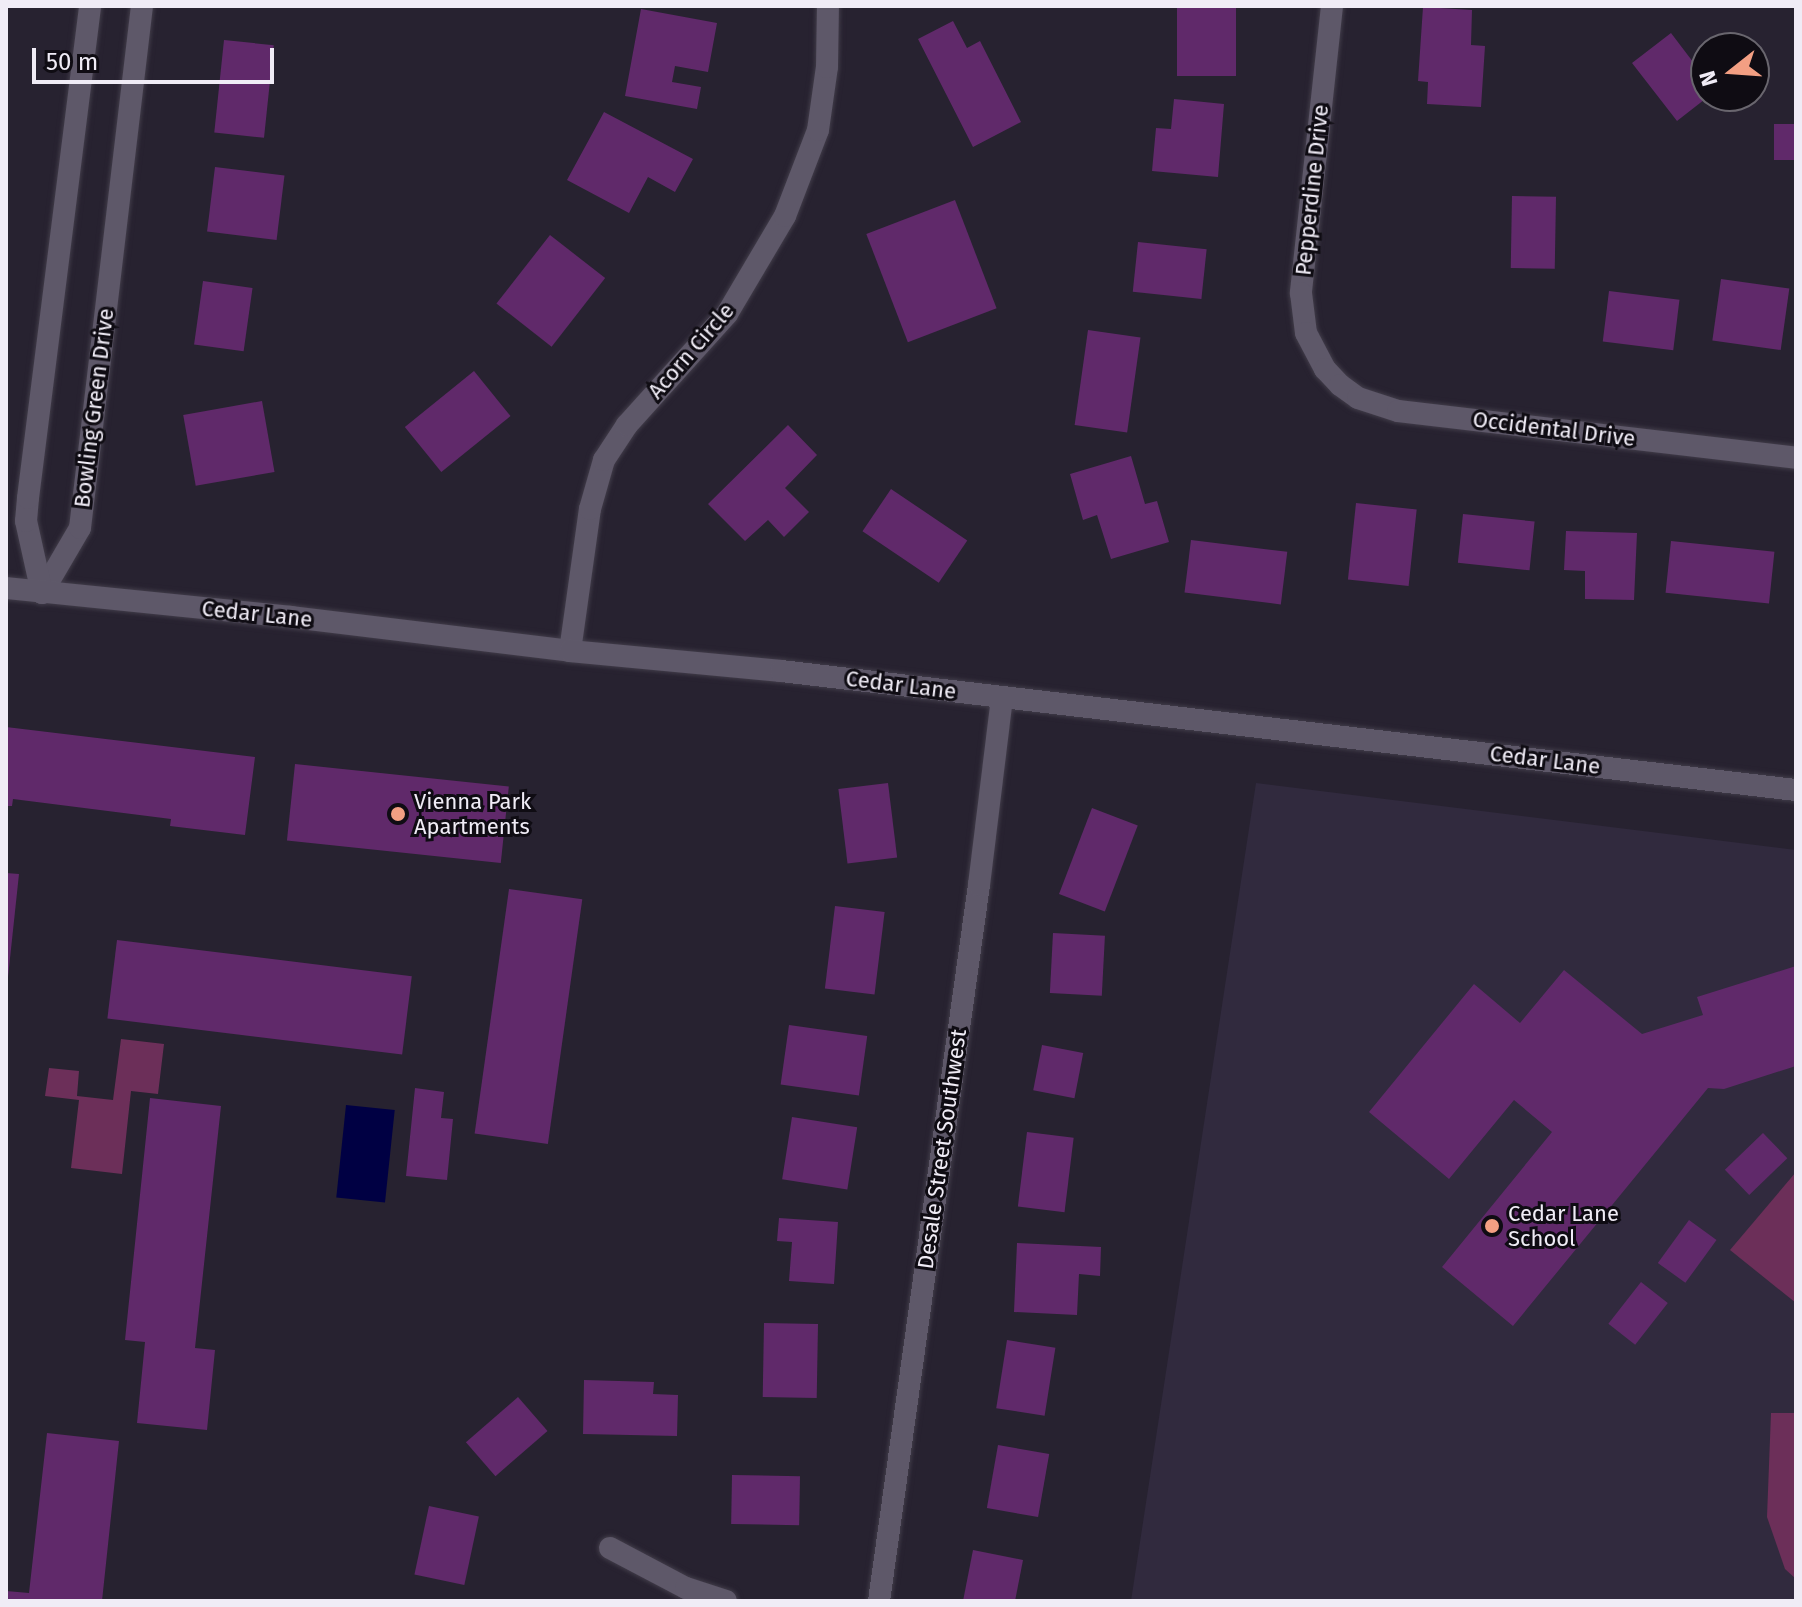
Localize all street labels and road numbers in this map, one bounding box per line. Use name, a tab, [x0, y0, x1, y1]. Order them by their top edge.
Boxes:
street label: Pepperdine Drive	[1290, 103, 1334, 277]
street label: Acorn Circle	[642, 298, 740, 404]
street label: Bowling Green Drive	[69, 307, 119, 509]
street label: Occidental Drive	[1471, 406, 1637, 452]
street label: Cedar Lane	[200, 595, 314, 633]
street label: Cedar Lane	[844, 665, 958, 705]
street label: Cedar Lane	[1488, 740, 1602, 780]
street label: Desale Street Southwest	[912, 1027, 972, 1271]

